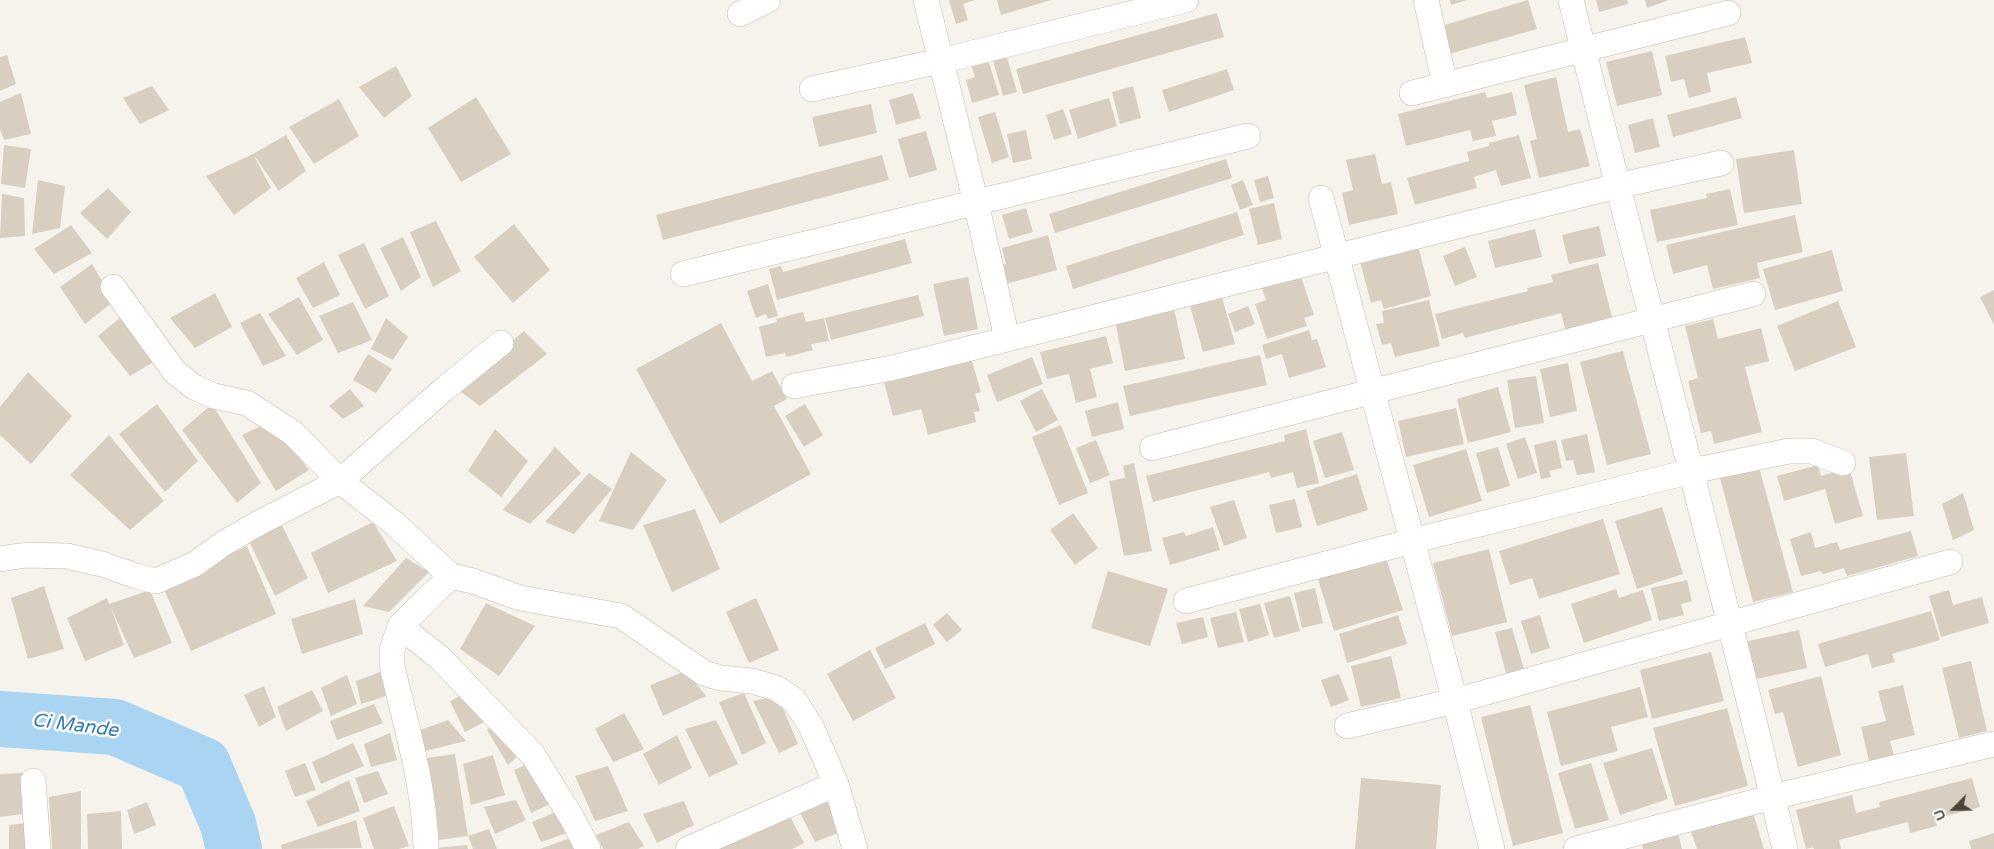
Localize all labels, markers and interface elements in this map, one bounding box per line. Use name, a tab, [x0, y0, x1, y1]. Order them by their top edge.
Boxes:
water label: Ci Mande	[31, 709, 119, 743]
north arrow	[1929, 784, 1979, 834]
text: U	[1930, 807, 1950, 823]

